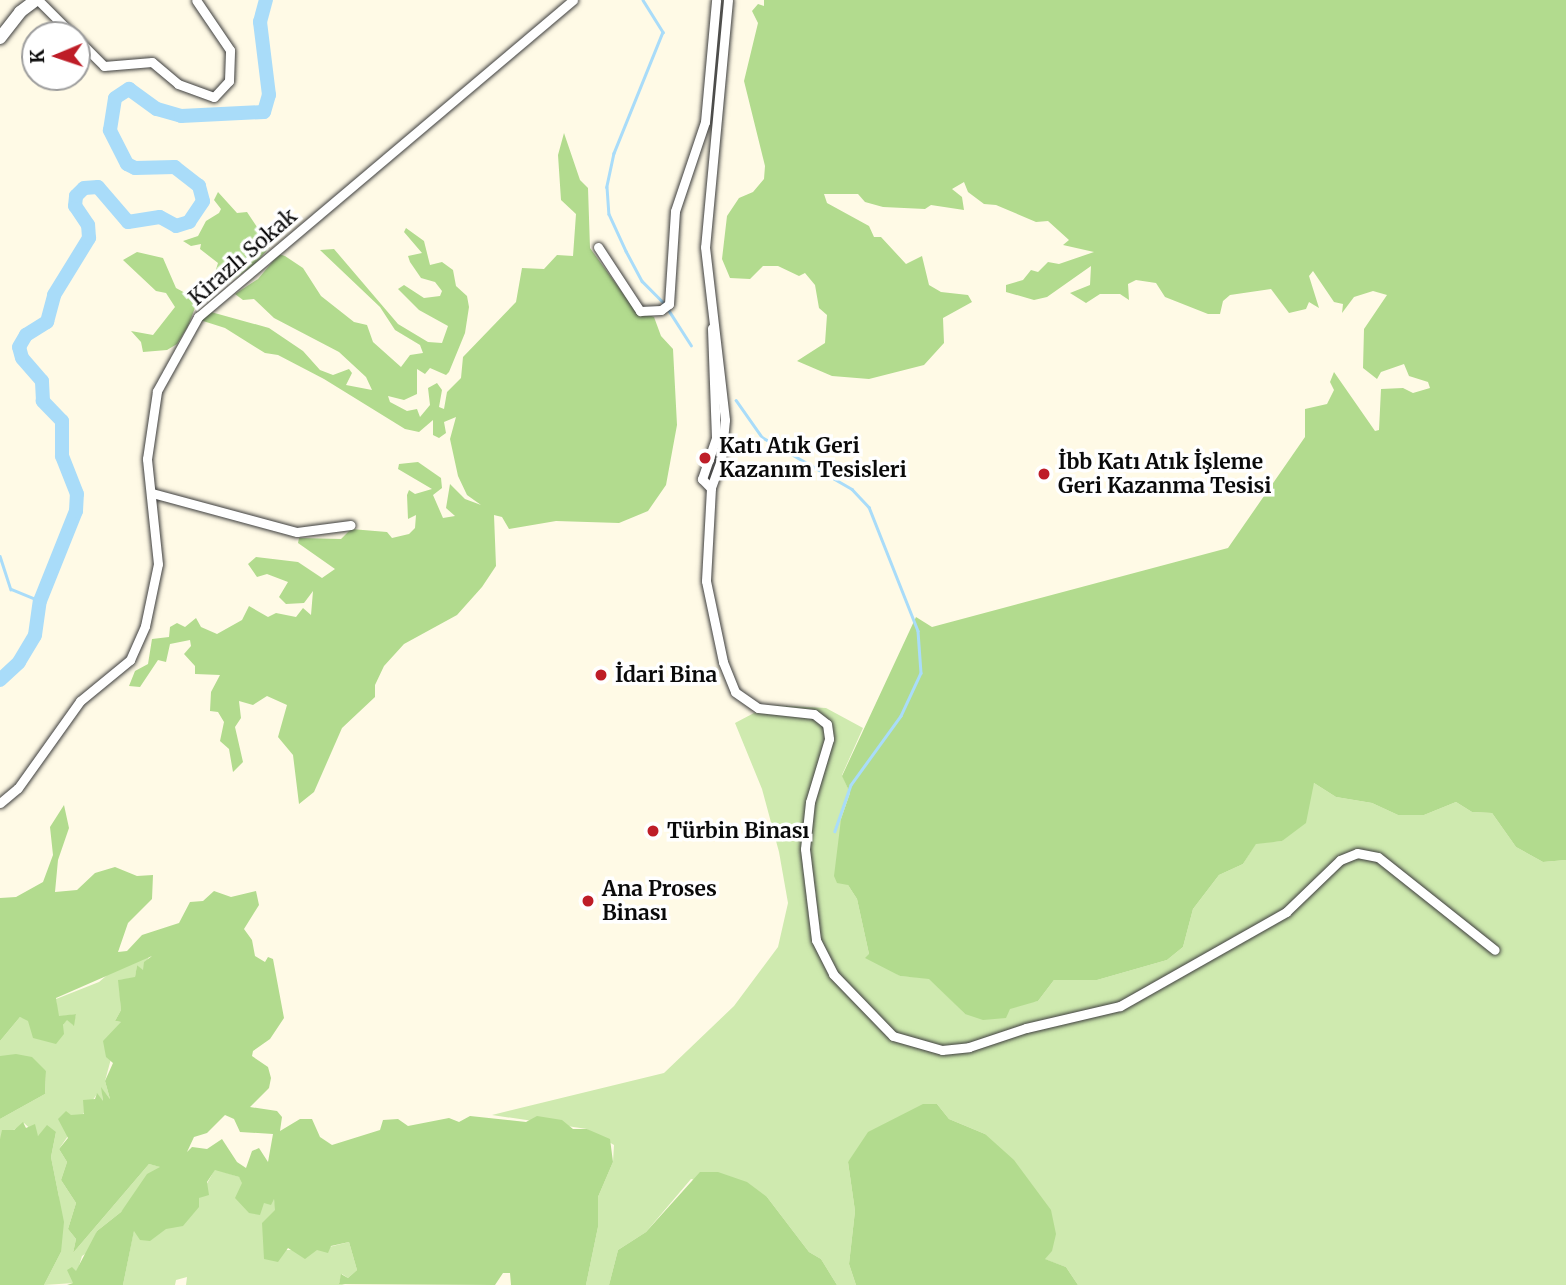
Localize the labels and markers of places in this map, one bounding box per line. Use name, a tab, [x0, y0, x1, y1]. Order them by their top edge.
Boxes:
place label: Katı Atık Geri Kazanım Tesisleri	[719, 433, 907, 483]
place label: İbb Katı Atık İşleme Geri Kazanma Tesisi	[1058, 449, 1271, 499]
marker: Katı Atık Geri Kazanım Tesisleri	[697, 450, 713, 466]
marker: İbb Katı Atık İşleme Geri Kazanma Tesisi	[1036, 466, 1052, 482]
place label: İdari Bina	[615, 662, 717, 688]
marker: İdari Bina	[593, 667, 609, 683]
place label: Türbin Binası	[667, 818, 809, 844]
marker: Türbin Binası	[645, 823, 661, 839]
place label: Ana Proses Binası	[602, 876, 717, 926]
marker: Ana Proses Binası	[580, 893, 596, 909]

